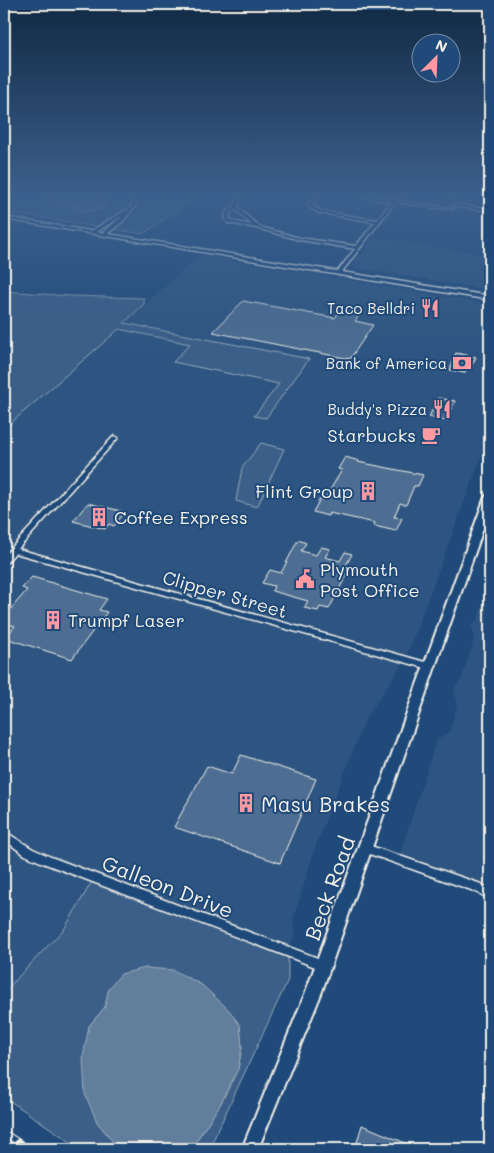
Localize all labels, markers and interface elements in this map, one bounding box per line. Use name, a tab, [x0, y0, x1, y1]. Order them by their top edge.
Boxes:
north arrow	[412, 32, 462, 82]
text: N	[433, 35, 450, 57]
restaurant icon: Taco Belldri	[419, 297, 441, 319]
place label: Taco Belldri	[327, 298, 415, 318]
bank icon: Bank of America	[451, 352, 473, 374]
place label: Bank of America	[326, 353, 447, 373]
restaurant icon: Buddy's Pizza	[431, 398, 453, 420]
place label: Buddy's Pizza	[327, 399, 427, 419]
place label: Starbucks	[327, 423, 416, 447]
cafe icon: Starbucks	[420, 424, 442, 446]
place label: Flint Group	[255, 479, 353, 503]
building icon: Flint Group	[357, 480, 379, 502]
place label: Coffee Express	[114, 505, 248, 529]
building icon: Coffee Express	[88, 506, 110, 528]
place label: Plymouth Post Office	[320, 557, 420, 602]
street label: Clipper Street	[160, 565, 290, 623]
public building icon: Plymouth Post Office	[294, 568, 316, 590]
place label: Trumpf Laser	[68, 608, 185, 632]
building icon: Trumpf Laser	[42, 609, 64, 631]
place label: Masu Brakes	[261, 790, 390, 817]
building icon: Masu Brakes	[235, 792, 257, 814]
street label: Beck Road	[298, 832, 360, 944]
street label: Galleon Drive	[99, 849, 237, 923]

